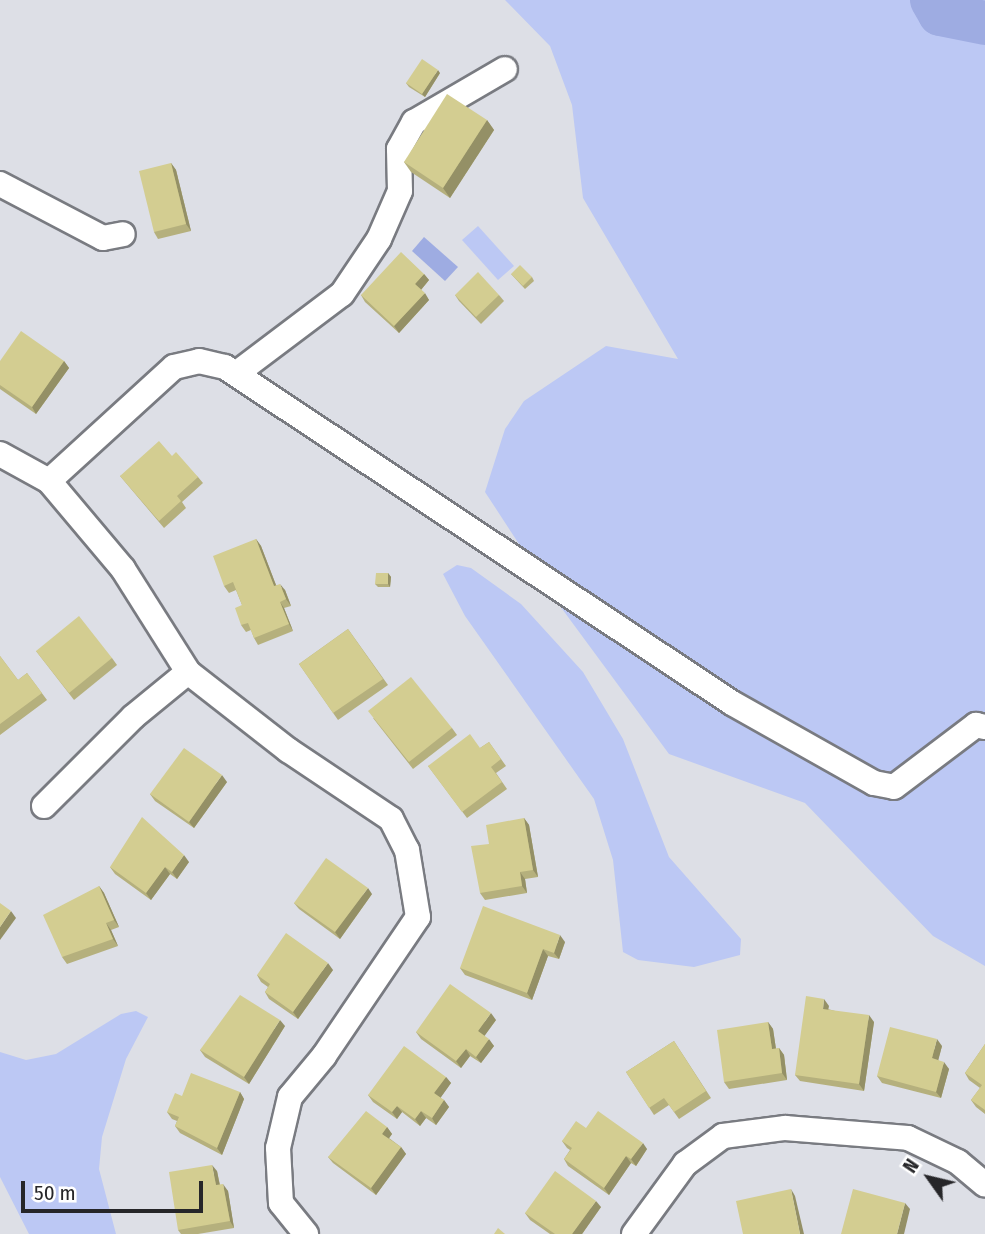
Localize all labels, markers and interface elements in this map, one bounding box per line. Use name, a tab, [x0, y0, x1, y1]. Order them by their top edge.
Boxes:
north arrow	[894, 1143, 964, 1213]
text: N	[898, 1155, 924, 1177]
scale bar	[24, 1168, 206, 1212]
text: 50 m	[34, 1180, 76, 1206]

